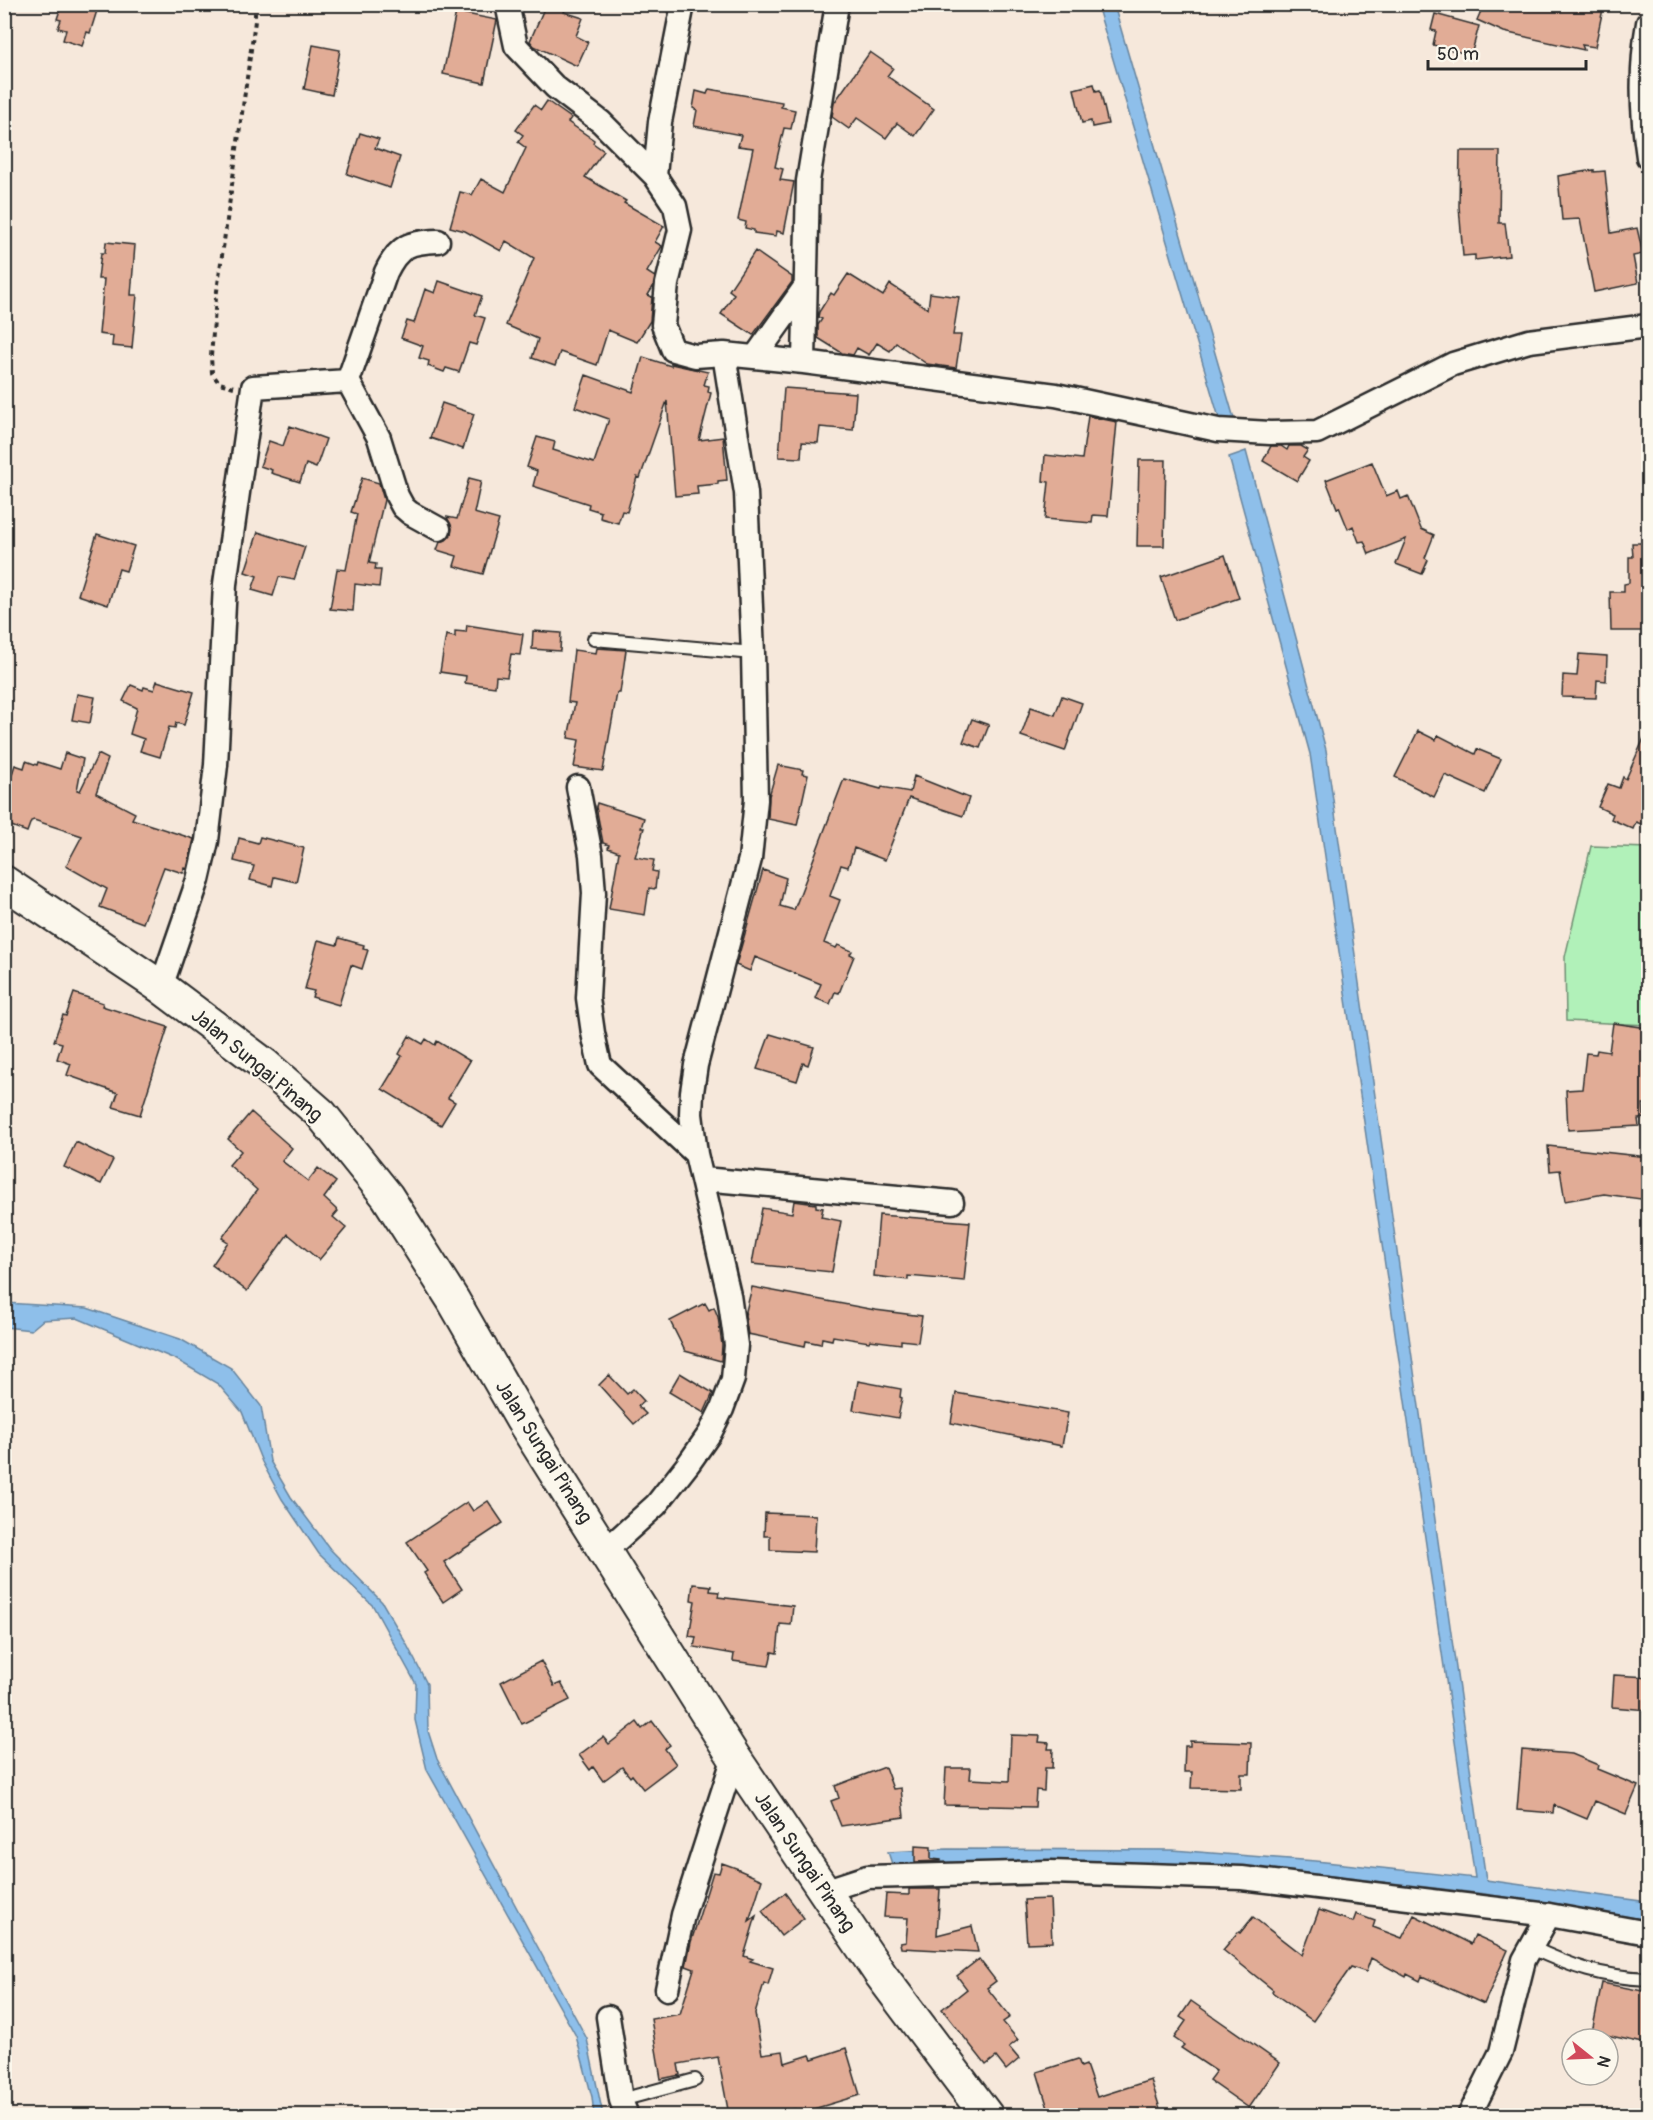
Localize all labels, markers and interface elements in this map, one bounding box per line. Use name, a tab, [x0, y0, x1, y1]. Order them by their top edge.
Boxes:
scale bar	[1428, 33, 1586, 71]
text: 50 m	[1437, 43, 1479, 66]
street label: Jalan Sungai Pinang	[186, 1003, 328, 1127]
street label: Jalan Sungai Pinang	[490, 1376, 598, 1528]
street label: Jalan Sungai Pinang	[749, 1787, 861, 1937]
north arrow	[1560, 2027, 1620, 2087]
text: N	[1592, 2053, 1614, 2070]

